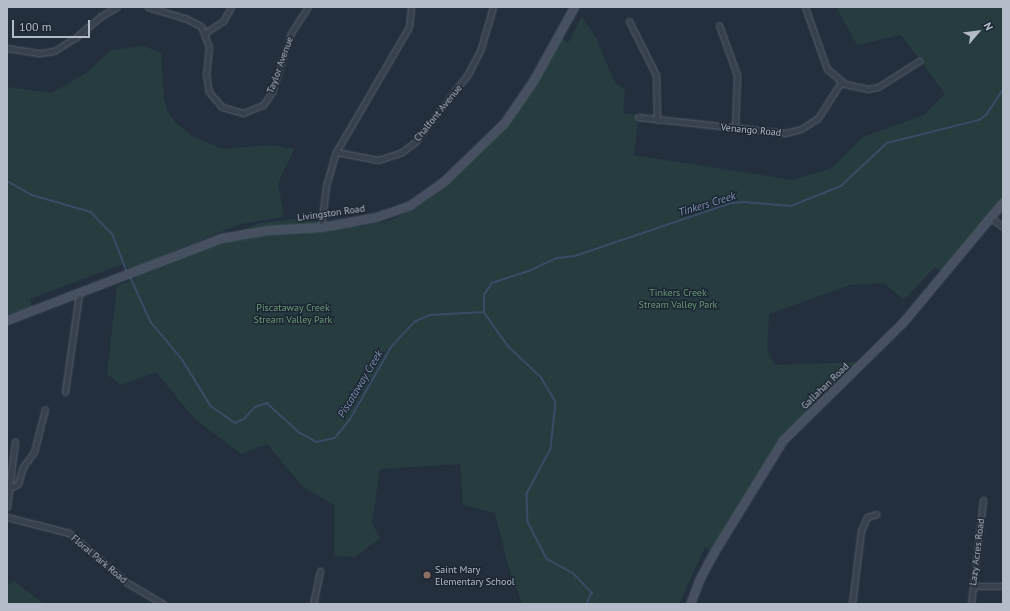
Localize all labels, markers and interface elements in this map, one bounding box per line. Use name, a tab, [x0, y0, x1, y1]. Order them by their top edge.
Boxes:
scale bar	[14, 12, 92, 38]
north arrow	[958, 12, 998, 52]
text: 100 m	[19, 19, 52, 34]
text: N	[981, 20, 996, 33]
street label: Taylor Avenue	[264, 35, 296, 95]
street label: Chalfont Avenue	[411, 82, 465, 144]
street label: Venango Road	[720, 121, 782, 139]
water label: Tinkers Creek	[677, 189, 737, 219]
street label: Livingston Road	[296, 202, 366, 224]
park label: Tinkers Creek Stream Valley Park	[638, 286, 718, 310]
park label: Piscataway Creek Stream Valley Park	[253, 301, 333, 324]
water label: Piscataway Creek	[335, 348, 385, 420]
street label: Gallahan Road	[799, 360, 851, 412]
street label: Lazy Acres Road	[967, 517, 987, 587]
street label: Floral Park Road	[68, 532, 130, 586]
place label: Saint Mary Elementary School	[435, 563, 515, 586]
marker: Saint Mary Elementary School	[422, 570, 432, 580]

